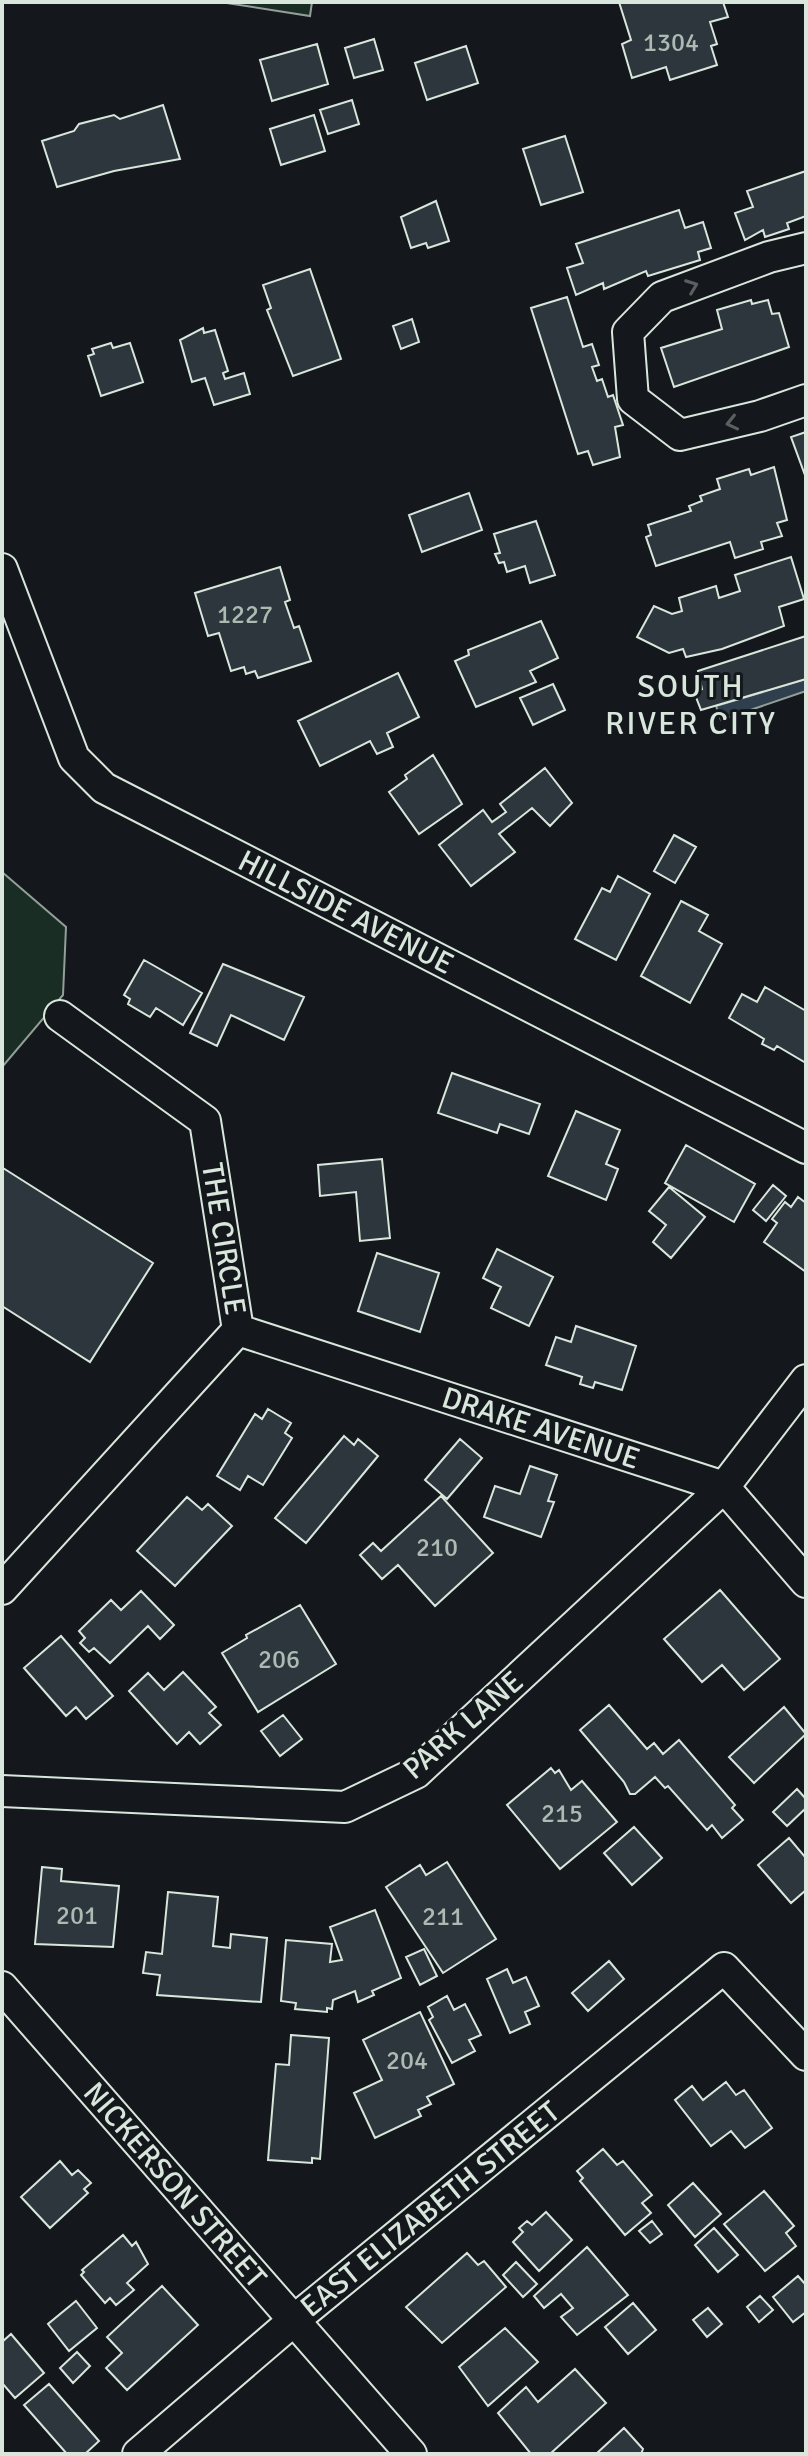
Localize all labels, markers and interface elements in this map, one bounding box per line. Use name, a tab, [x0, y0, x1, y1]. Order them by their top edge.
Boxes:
house number: 1304	[643, 27, 699, 59]
one-way arrow	[684, 279, 698, 296]
one-way arrow	[725, 414, 739, 431]
house number: 1227	[217, 599, 273, 631]
district label: SOUTH RIVER CITY	[605, 667, 777, 743]
street label: HILLSIDE AVENUE	[232, 842, 460, 983]
street label: THE CIRCLE	[193, 1160, 254, 1318]
street label: DRAKE AVENUE	[437, 1379, 644, 1478]
house number: 210	[416, 1532, 458, 1564]
house number: 206	[258, 1644, 300, 1676]
street label: PARK LANE	[396, 1663, 531, 1788]
house number: 215	[541, 1798, 583, 1830]
house number: 201	[56, 1900, 98, 1932]
house number: 211	[422, 1901, 464, 1933]
house number: 204	[386, 2045, 428, 2077]
street label: NICKERSON STREET	[75, 2075, 274, 2296]
street label: EAST ELIZABETH STREET	[293, 2093, 568, 2325]

